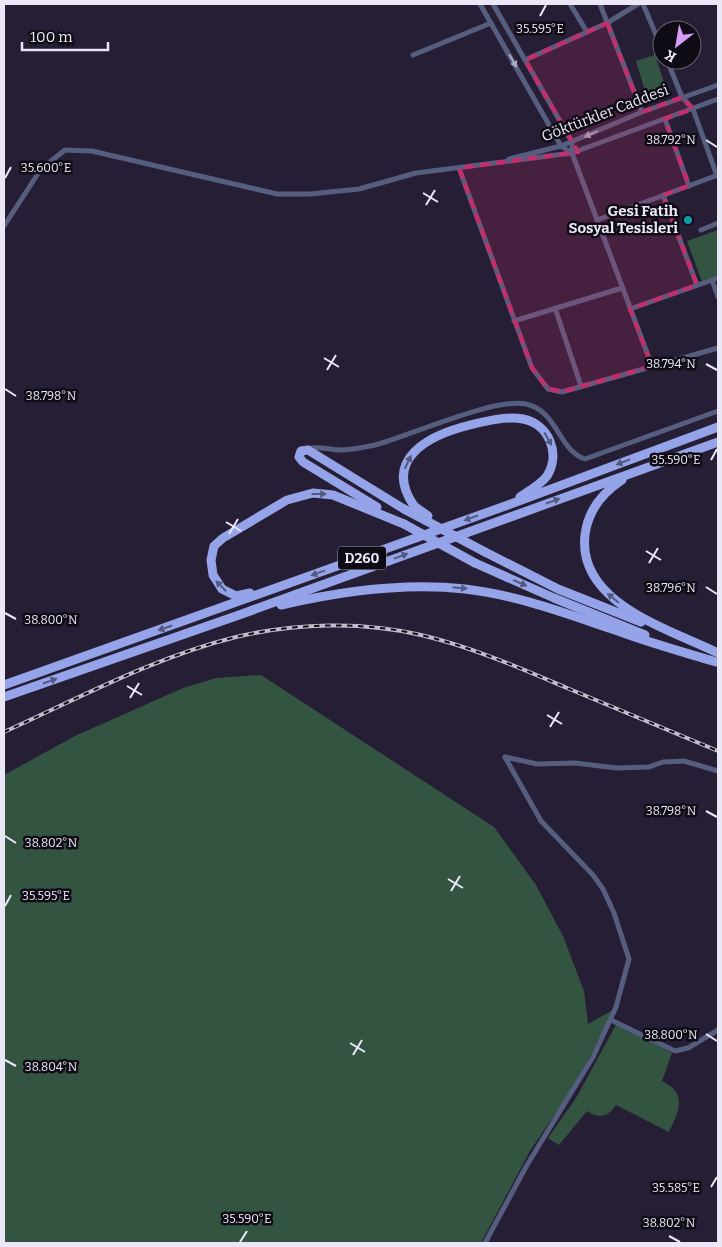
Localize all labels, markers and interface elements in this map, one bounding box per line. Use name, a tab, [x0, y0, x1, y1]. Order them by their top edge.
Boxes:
scale bar	[22, 20, 109, 52]
north arrow	[652, 20, 702, 70]
text: 35.595°E	[516, 22, 564, 36]
text: 100 m	[30, 28, 73, 46]
text: K	[662, 46, 679, 66]
one-way arrow	[508, 55, 517, 68]
street label: Göktürkler Caddesi	[539, 80, 672, 146]
one-way arrow	[584, 130, 598, 138]
text: 38.792°N	[646, 133, 696, 147]
text: 35.600°E	[21, 161, 71, 175]
place label: Gesi Fatih Sosyal Tesisleri	[568, 202, 678, 237]
marker: Gesi Fatih Sosyal Tesisleri	[682, 214, 694, 226]
text: 38.794°N	[646, 357, 696, 371]
text: 38.798°N	[26, 389, 77, 403]
one-way arrow	[544, 433, 553, 446]
text: 35.590°E	[651, 453, 701, 467]
one-way arrow	[404, 454, 412, 469]
one-way arrow	[616, 459, 631, 466]
one-way arrow	[311, 490, 327, 498]
one-way arrow	[546, 497, 561, 504]
one-way arrow	[463, 515, 478, 523]
road number: D260	[338, 546, 386, 570]
one-way arrow	[394, 552, 409, 560]
one-way arrow	[310, 569, 325, 577]
one-way arrow	[513, 579, 527, 587]
one-way arrow	[215, 580, 227, 592]
text: 38.796°N	[646, 581, 696, 595]
one-way arrow	[452, 585, 468, 593]
one-way arrow	[606, 592, 619, 603]
text: 38.800°N	[24, 613, 78, 627]
one-way arrow	[157, 624, 172, 632]
one-way arrow	[43, 677, 58, 685]
text: 38.798°N	[646, 804, 697, 818]
text: 38.802°N	[25, 836, 78, 850]
text: 35.595°E	[22, 889, 70, 903]
text: 38.800°N	[644, 1028, 698, 1042]
text: 38.804°N	[25, 1060, 78, 1074]
text: 35.585°E	[652, 1181, 700, 1195]
text: 35.590°E	[222, 1212, 272, 1226]
text: 38.802°N	[643, 1216, 696, 1230]

